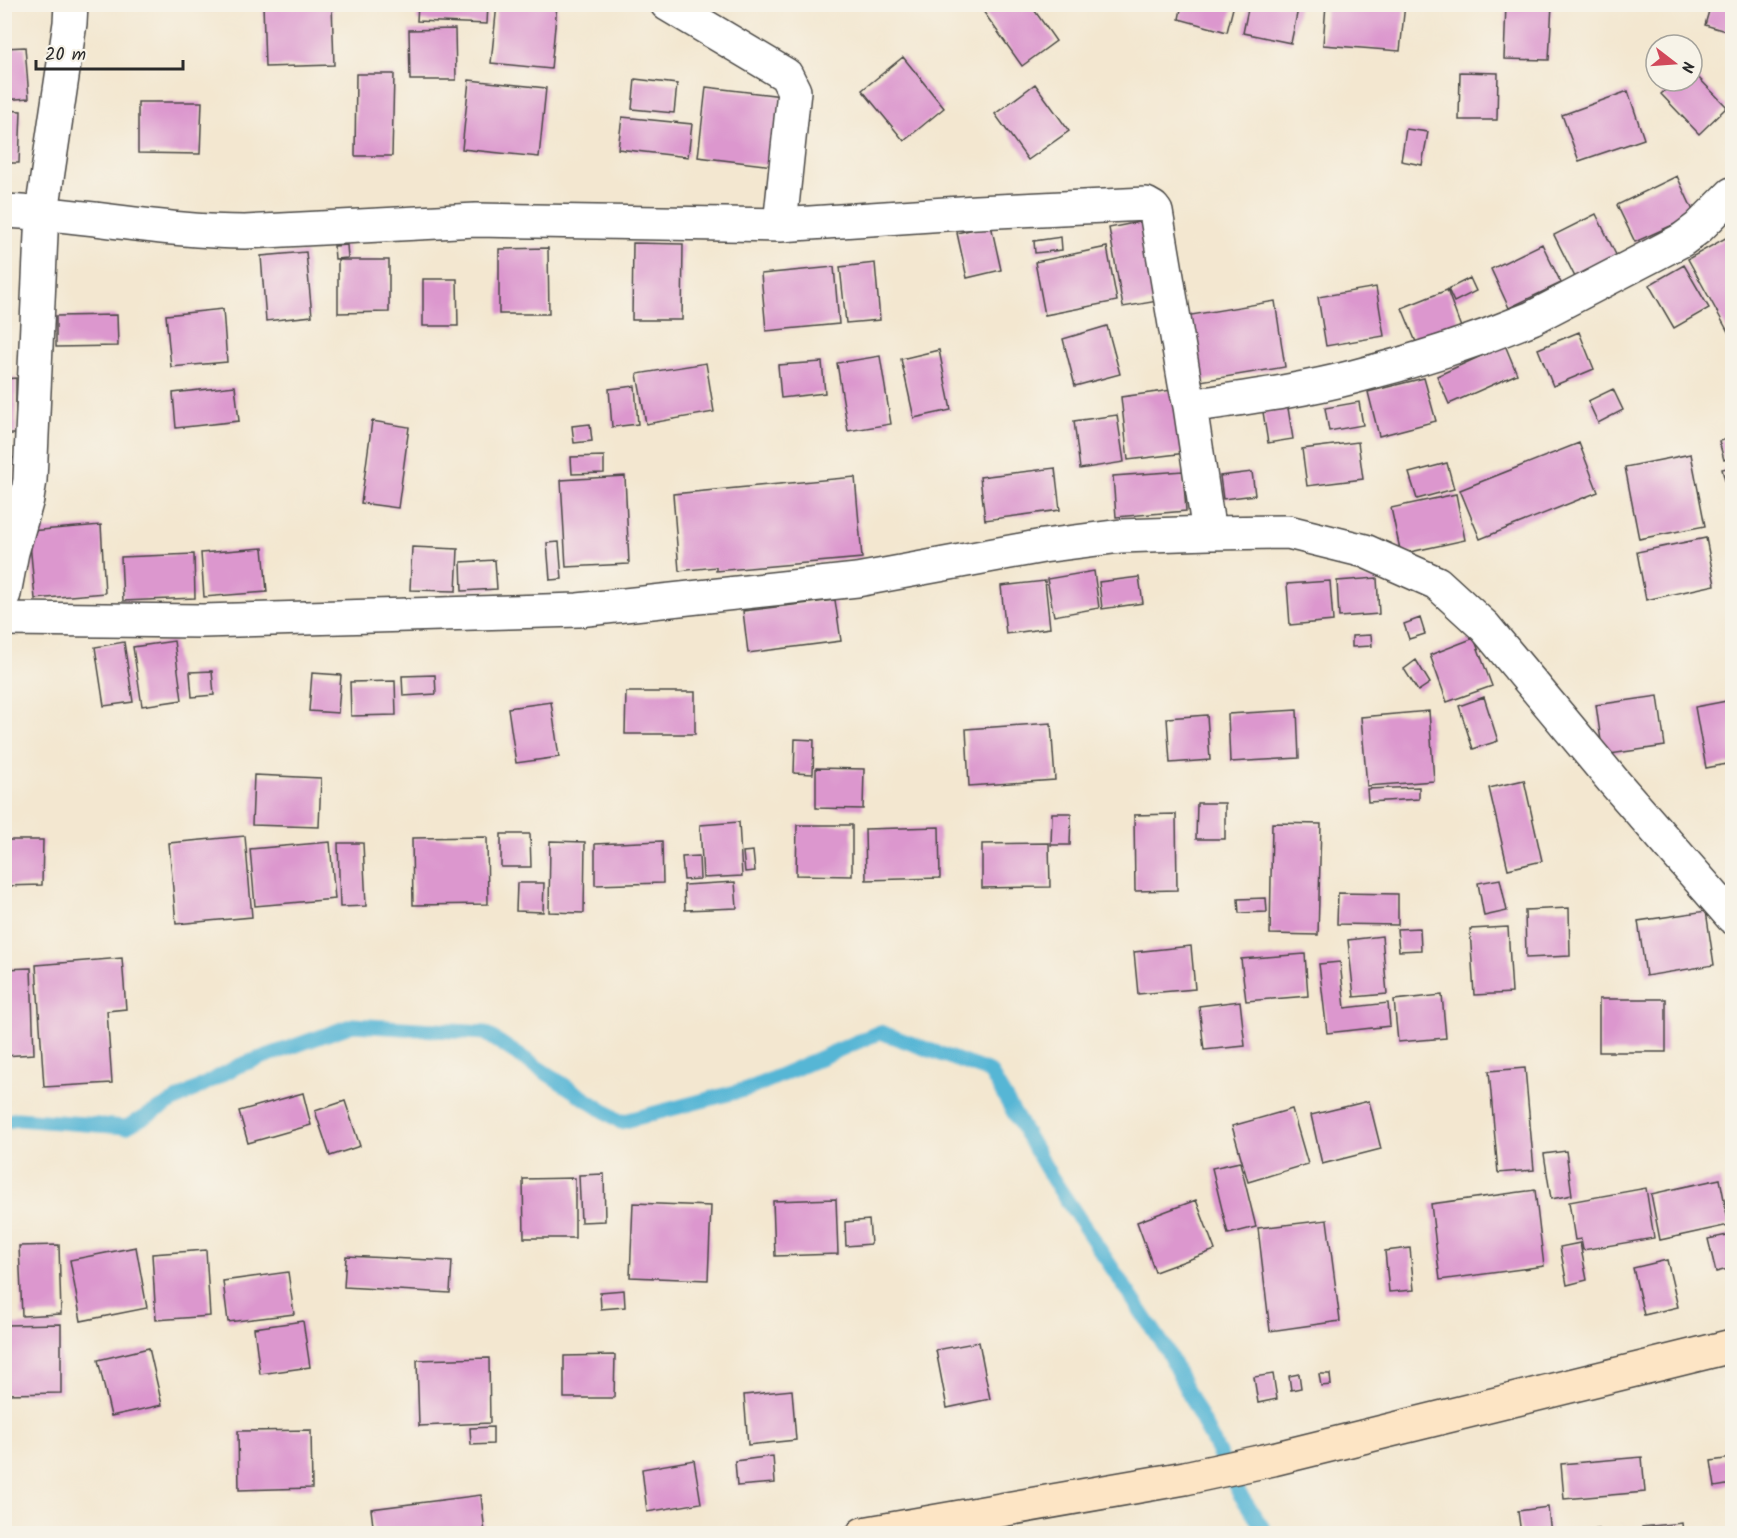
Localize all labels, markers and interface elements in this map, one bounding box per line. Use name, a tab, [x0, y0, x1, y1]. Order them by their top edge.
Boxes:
scale bar	[36, 33, 183, 71]
north arrow	[1644, 33, 1704, 93]
text: 20 m	[45, 41, 86, 70]
text: N	[1673, 58, 1700, 75]

